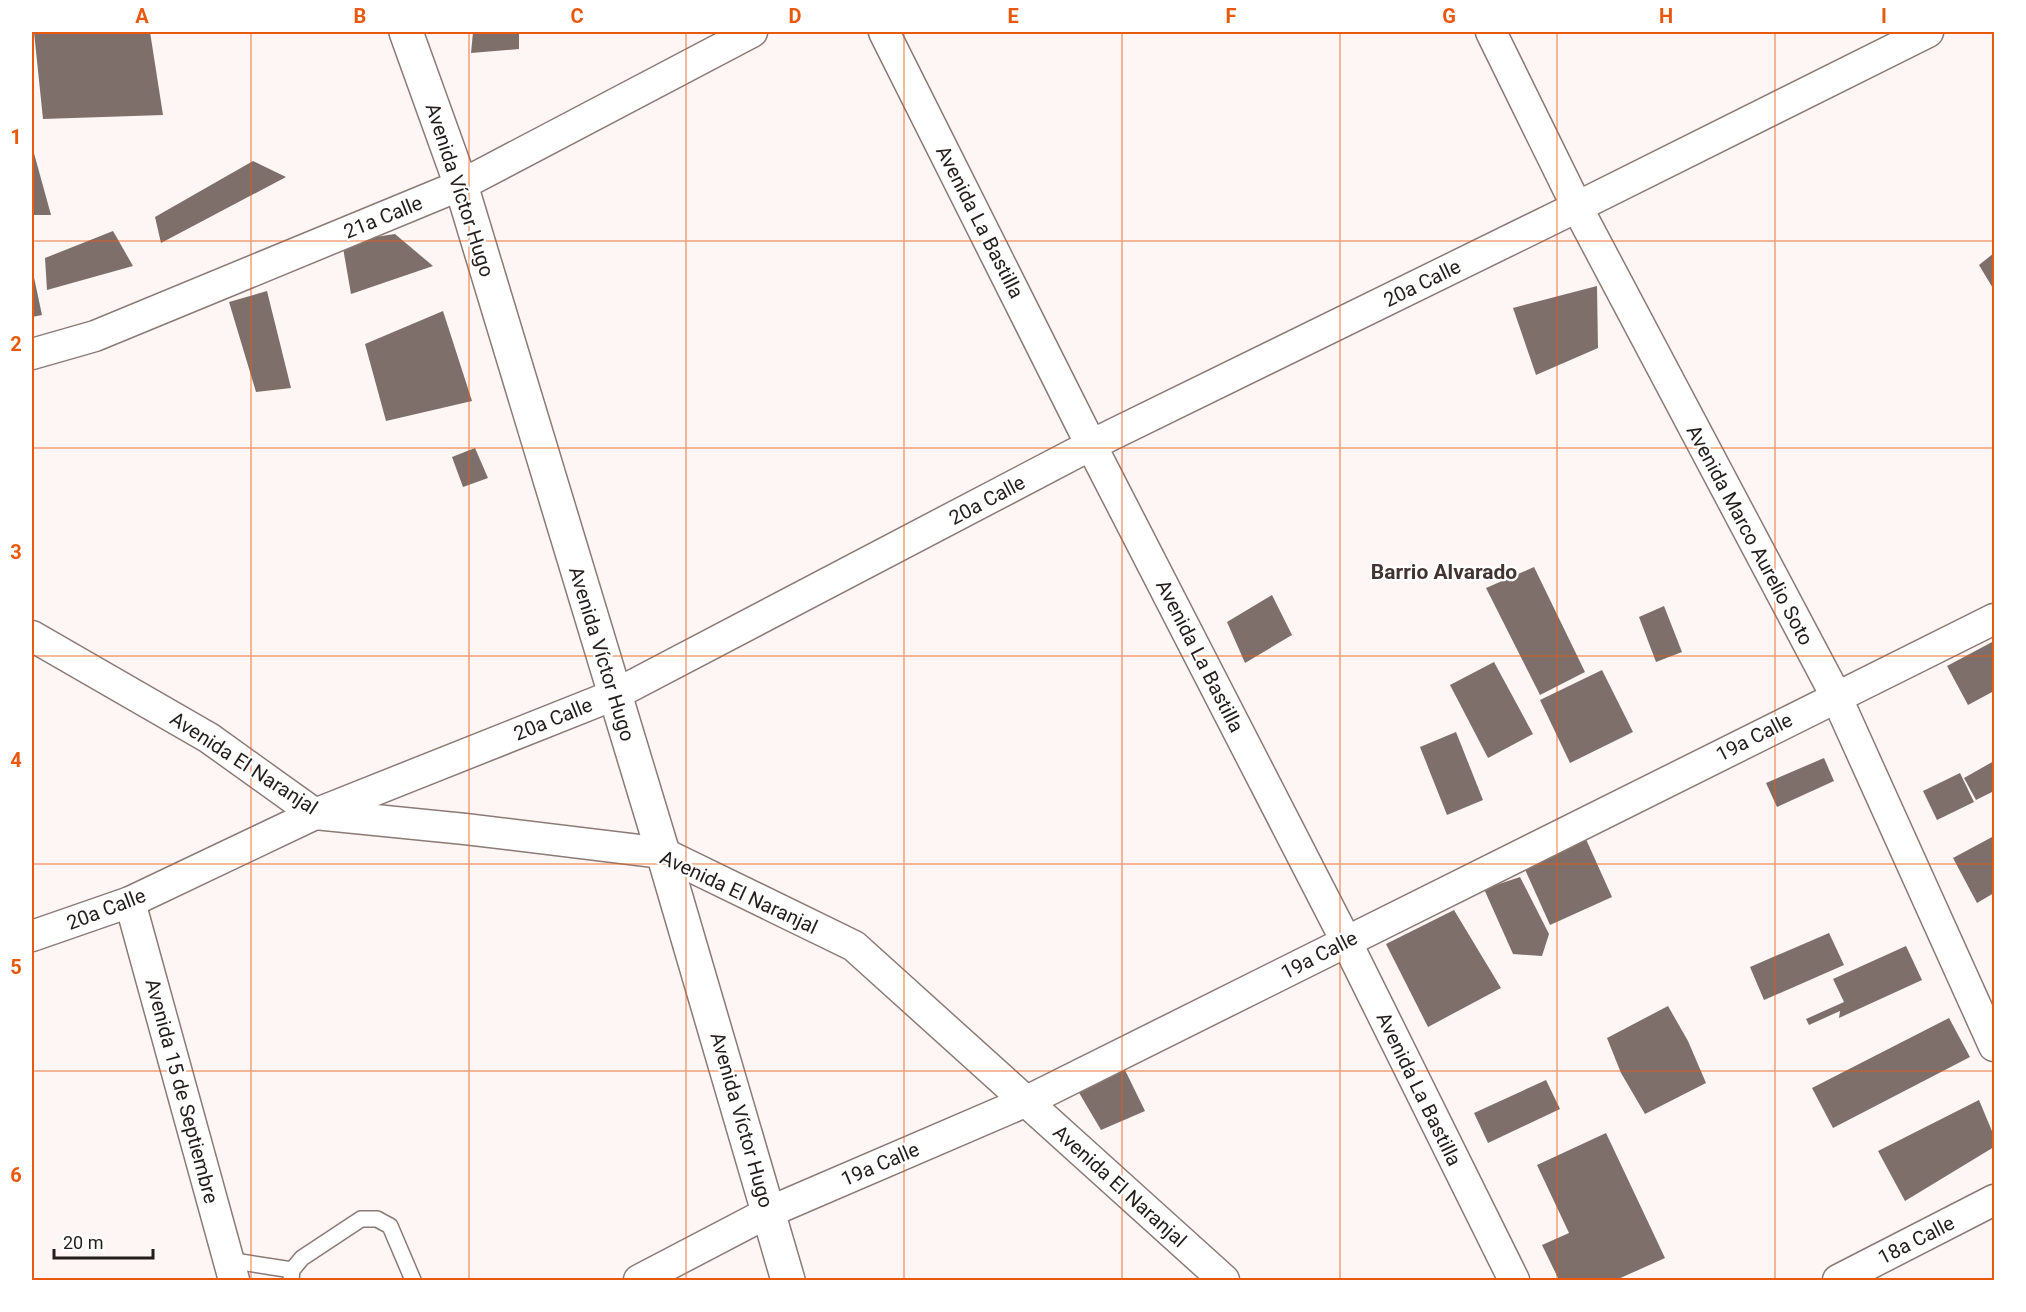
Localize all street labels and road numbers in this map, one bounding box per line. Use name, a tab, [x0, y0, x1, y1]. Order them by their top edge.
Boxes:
street label: Avenida Víctor Hugo	[421, 100, 499, 280]
street label: Avenida La Bastilla	[931, 142, 1029, 302]
street label: 21a Calle	[340, 190, 426, 244]
street label: 20a Calle	[1380, 254, 1464, 312]
street label: Avenida Marco Aurelio Soto	[1682, 421, 1818, 649]
street label: 20a Calle	[945, 470, 1029, 530]
street label: Avenida Víctor Hugo	[564, 564, 640, 744]
street label: Avenida La Bastilla	[1151, 576, 1249, 736]
street label: 20a Calle	[510, 692, 596, 746]
street label: Avenida El Naranjal	[166, 706, 322, 820]
street label: 19a Calle	[1712, 708, 1796, 766]
street label: Avenida El Naranjal	[656, 845, 822, 939]
street label: 20a Calle	[63, 883, 149, 935]
street label: 19a Calle	[1277, 926, 1361, 984]
street label: Avenida 15 de Septiembre	[140, 976, 224, 1206]
street label: Avenida La Bastilla	[1371, 1008, 1467, 1170]
street label: Avenida Víctor Hugo	[705, 1030, 779, 1210]
street label: Avenida El Naranjal	[1048, 1120, 1192, 1252]
street label: 19a Calle	[837, 1137, 923, 1191]
street label: 18a Calle	[1874, 1211, 1958, 1269]

